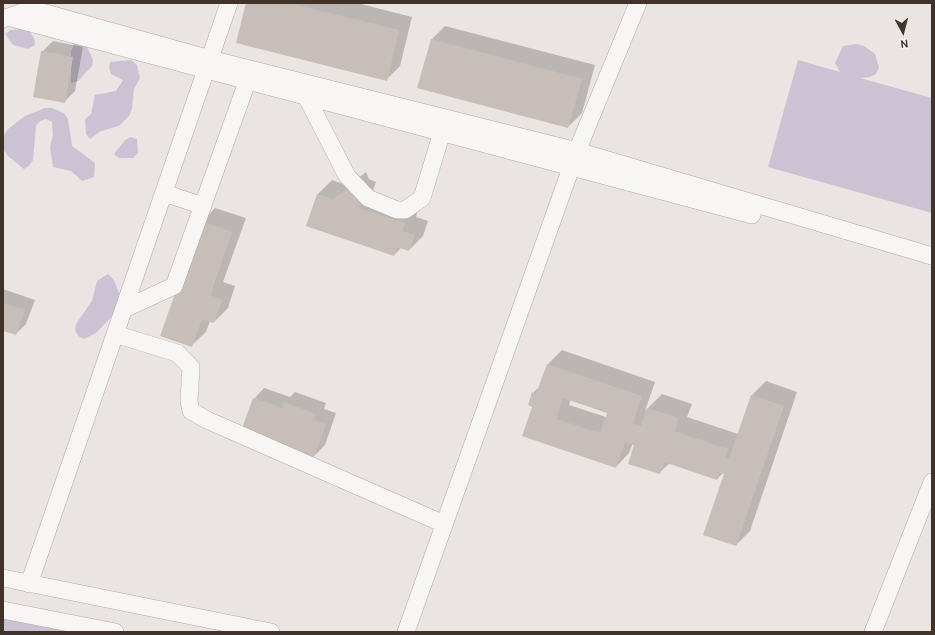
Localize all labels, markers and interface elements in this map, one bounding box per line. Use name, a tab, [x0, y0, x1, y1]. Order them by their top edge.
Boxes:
north arrow	[883, 12, 923, 52]
text: N	[900, 36, 909, 51]

